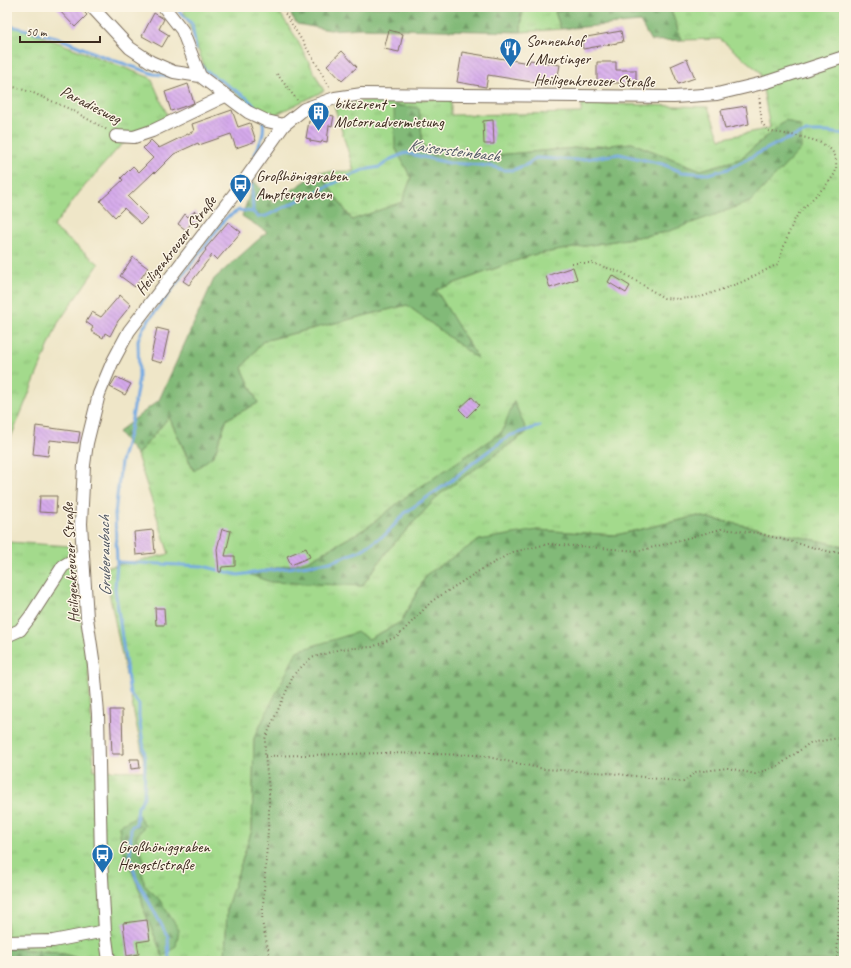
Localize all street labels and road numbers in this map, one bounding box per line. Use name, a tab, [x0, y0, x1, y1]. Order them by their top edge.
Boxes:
street label: Heiligenkreuzer Straße	[534, 70, 656, 92]
street label: Paradiesweg	[57, 81, 125, 129]
street label: Heiligenkreuzer Straße	[131, 191, 222, 299]
street label: Heiligenkreuzer Straße	[58, 501, 84, 624]

